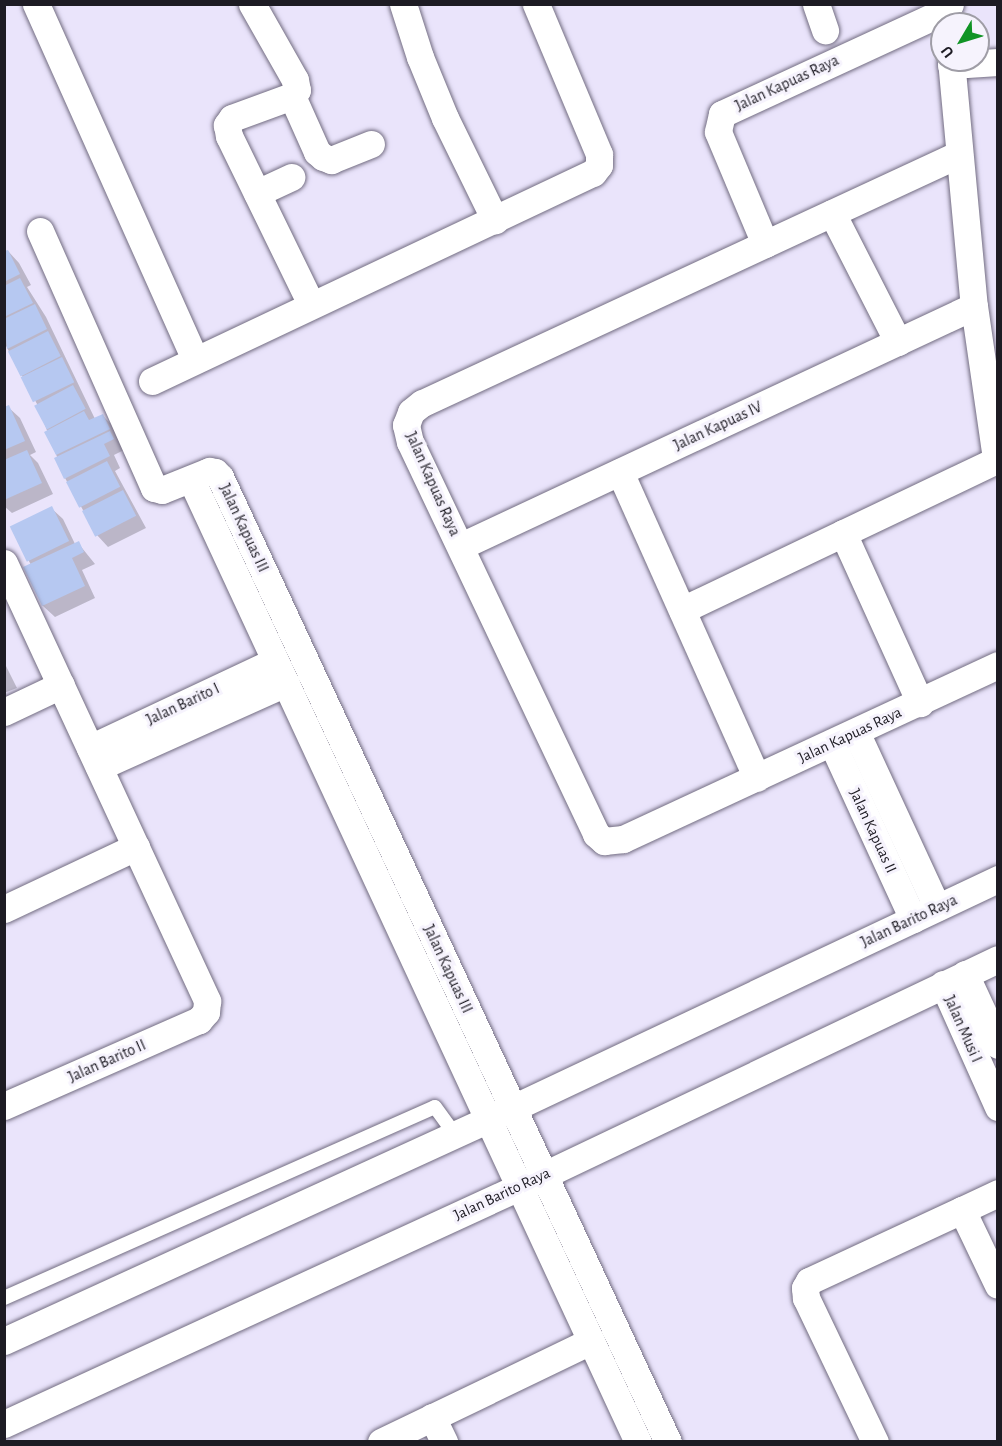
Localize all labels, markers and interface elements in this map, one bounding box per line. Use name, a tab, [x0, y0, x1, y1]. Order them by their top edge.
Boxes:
north arrow	[930, 12, 990, 72]
text: U	[938, 43, 957, 61]
street label: Jalan Kapuas Raya	[732, 51, 842, 115]
street label: Jalan Kapuas IV	[671, 397, 765, 455]
street label: Jalan Kapuas Raya	[401, 429, 465, 539]
street label: Jalan Kapuas III	[215, 481, 273, 575]
street label: Jalan Barito I	[143, 679, 223, 729]
street label: Jalan Kapuas Raya	[795, 703, 905, 767]
street label: Jalan Kapuas II	[845, 786, 901, 876]
street label: Jalan Barito Raya	[858, 890, 960, 952]
street label: Jalan Kapuas III	[419, 922, 477, 1016]
street label: Jalan Musi I	[940, 993, 986, 1065]
street label: Jalan Barito II	[65, 1035, 149, 1087]
street label: Jalan Barito Raya	[451, 1163, 553, 1225]

